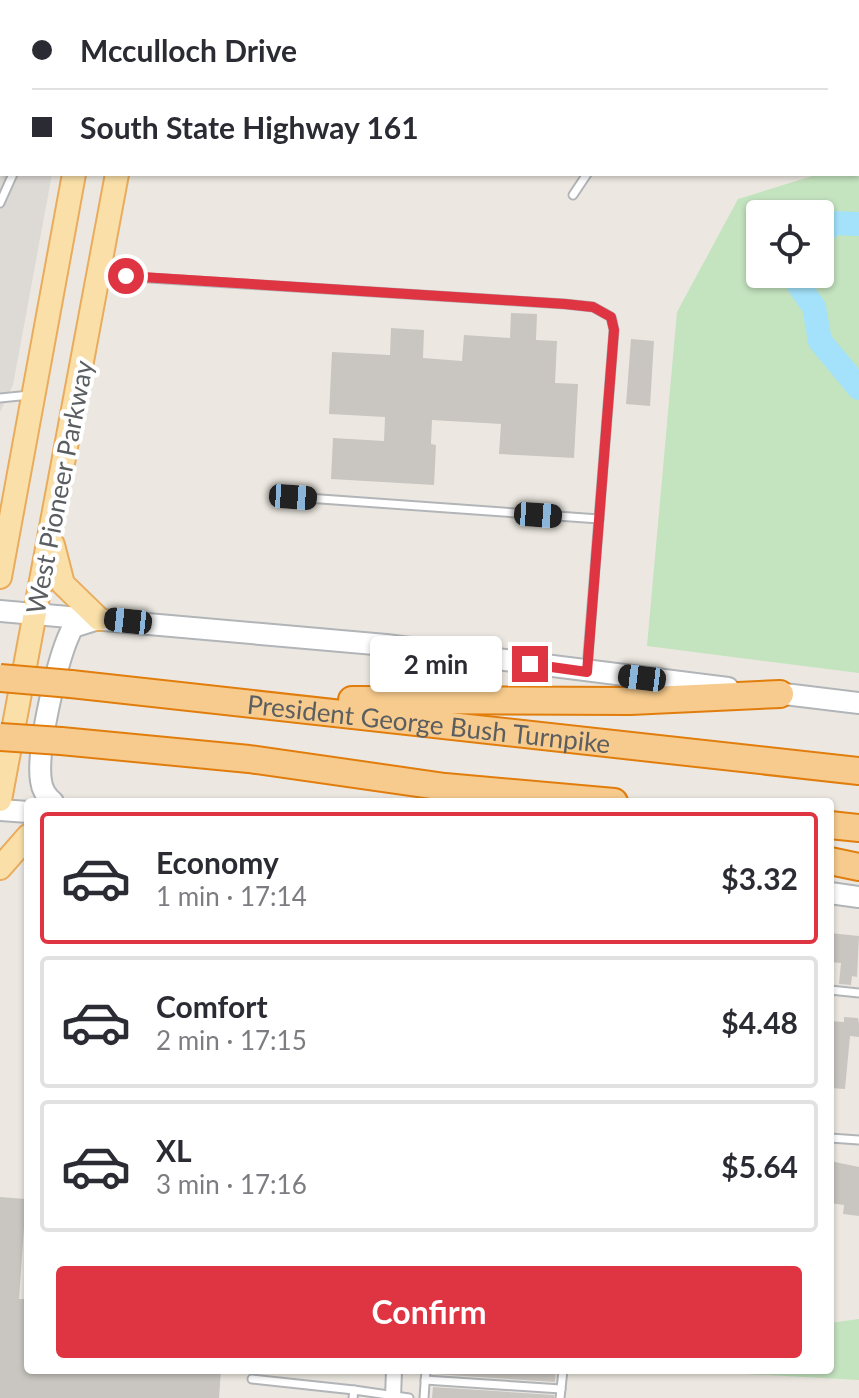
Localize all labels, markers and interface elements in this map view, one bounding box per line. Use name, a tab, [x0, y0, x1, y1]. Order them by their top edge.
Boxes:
text: Mcculloch Drive	[80, 32, 297, 68]
text: South State Highway 161	[80, 109, 419, 145]
map controls	[746, 200, 834, 288]
button: locate	[746, 200, 834, 288]
route start	[108, 258, 144, 294]
street label: West Pioneer Parkway	[19, 357, 99, 616]
car	[268, 483, 318, 511]
car	[513, 501, 563, 529]
car	[103, 607, 153, 635]
callout: 2 min	[370, 636, 502, 692]
route end	[512, 646, 548, 682]
text: 2 min	[404, 648, 468, 680]
car	[617, 663, 667, 693]
street label: President George Bush Turnpike	[246, 688, 612, 759]
icon: car	[60, 842, 132, 914]
text: Economy	[156, 844, 279, 880]
text: $3.32	[721, 860, 798, 896]
text: 1 min · 17:14	[156, 880, 307, 912]
icon: car	[60, 986, 132, 1058]
text: Comfort	[156, 988, 268, 1024]
text: $4.48	[721, 1004, 798, 1040]
text: 2 min · 17:15	[156, 1024, 307, 1056]
icon: car	[60, 1130, 132, 1202]
text: XL	[156, 1132, 192, 1168]
text: $5.64	[721, 1148, 798, 1184]
text: 3 min · 17:16	[156, 1168, 307, 1200]
button: Confirm	[56, 1266, 802, 1358]

